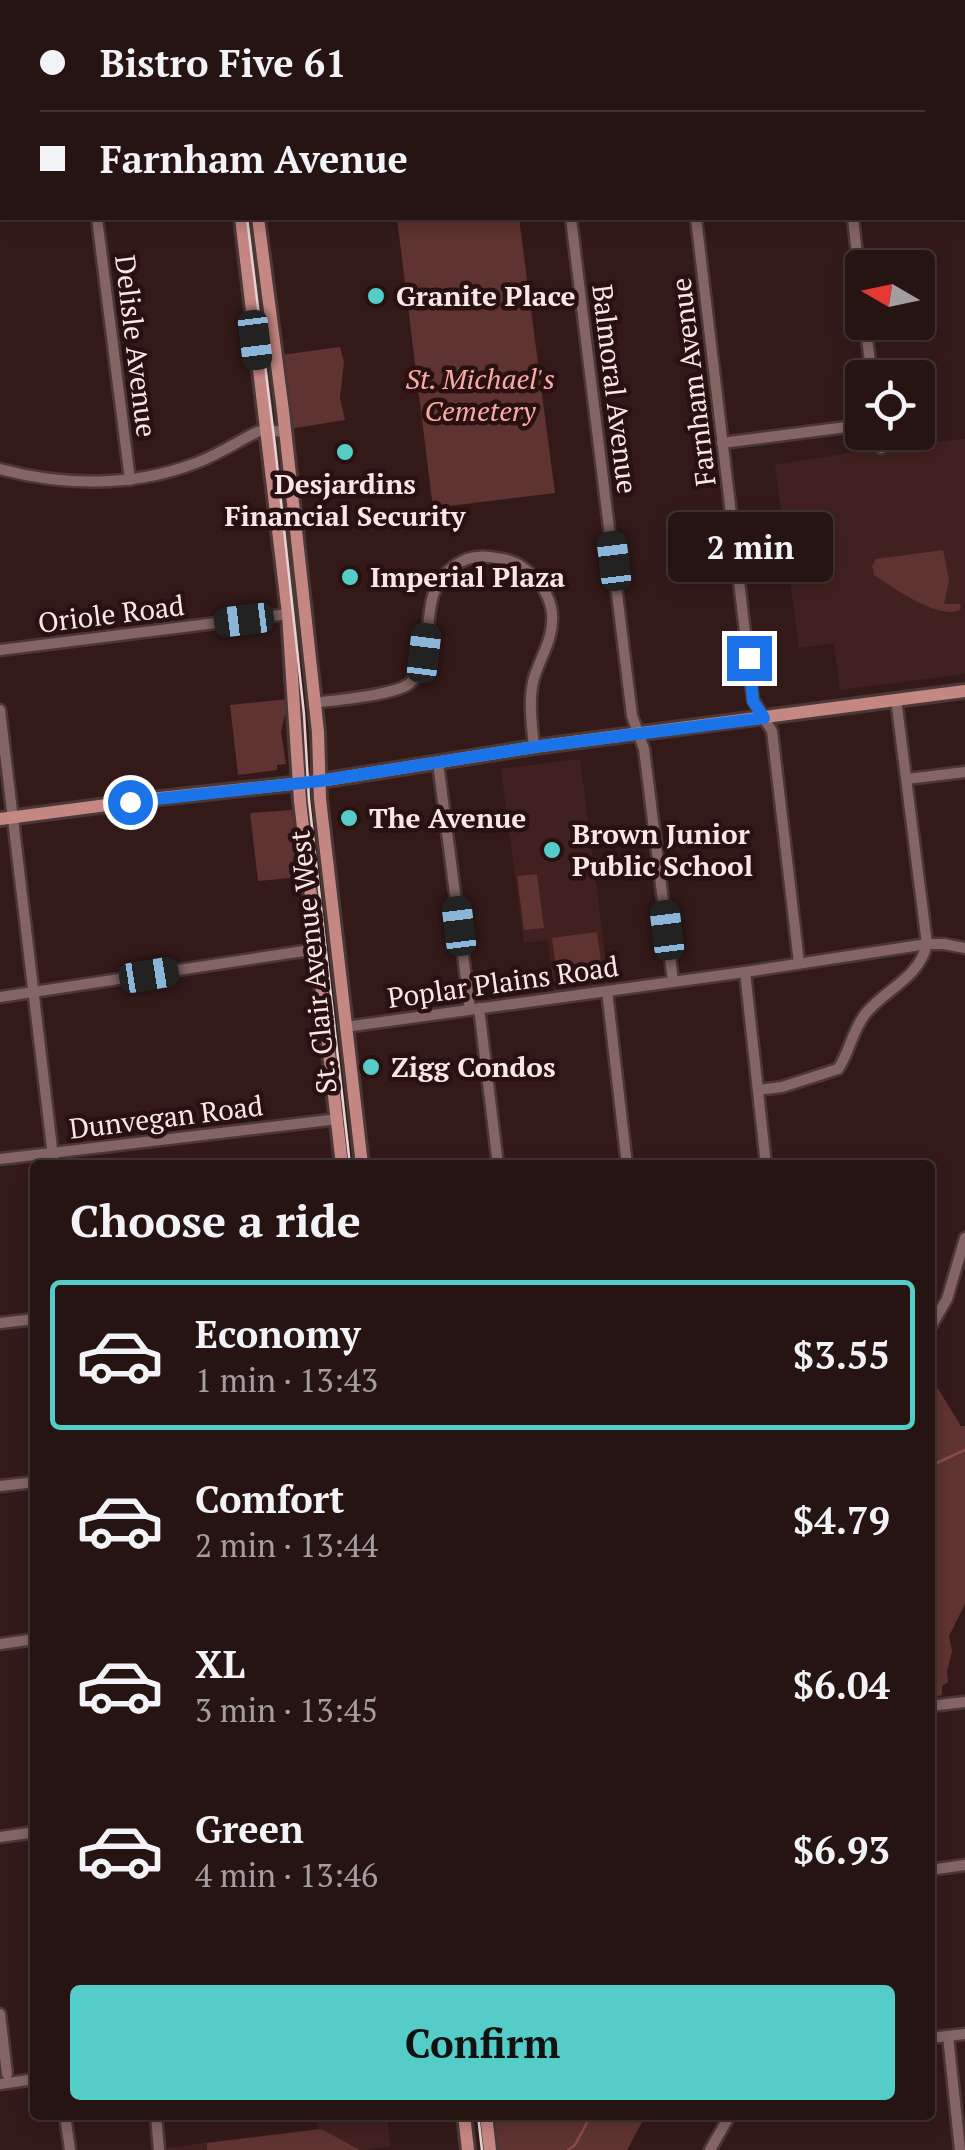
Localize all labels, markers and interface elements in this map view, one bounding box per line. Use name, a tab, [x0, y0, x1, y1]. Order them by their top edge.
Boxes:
text: Bistro Five 61	[100, 38, 347, 88]
text: Farnham Avenue	[100, 134, 408, 184]
north arrow	[845, 250, 935, 340]
map controls	[845, 250, 935, 450]
street label: Delisle Avenue	[107, 253, 166, 439]
street label: Farnham Avenue	[661, 276, 724, 488]
place label: Granite Place	[396, 277, 576, 314]
street label: Balmoral Avenue	[584, 282, 647, 496]
marker: Granite Place	[365, 285, 387, 307]
car	[236, 308, 274, 372]
park label: St. Michael's Cemetery	[405, 360, 555, 429]
button: locate	[845, 360, 935, 450]
marker: Desjardins Financial Security	[334, 441, 356, 463]
place label: Desjardins Financial Security	[224, 465, 467, 534]
callout: 2 min	[666, 513, 832, 583]
text: 2 min	[707, 526, 794, 568]
car	[595, 529, 633, 593]
place label: Imperial Plaza	[370, 558, 565, 595]
marker: Imperial Plaza	[339, 566, 361, 588]
street label: Oriole Road	[36, 586, 186, 641]
car	[212, 601, 276, 639]
car	[405, 621, 443, 685]
route end	[727, 636, 772, 681]
route start	[108, 780, 153, 825]
place label: The Avenue	[369, 799, 526, 836]
marker: The Avenue	[338, 807, 360, 829]
place label: Brown Junior Public School	[572, 815, 753, 884]
street label: St. Clair Avenue West	[280, 828, 345, 1095]
marker: Brown Junior Public School	[541, 839, 563, 861]
car	[440, 894, 478, 958]
car	[648, 898, 686, 962]
street label: Poplar Plains Road	[385, 947, 621, 1016]
car	[117, 955, 181, 995]
place label: Zigg Condos	[391, 1048, 556, 1085]
marker: Zigg Condos	[360, 1056, 382, 1078]
street label: Dunvegan Road	[67, 1086, 265, 1147]
text: Choose a ride	[70, 1190, 361, 1250]
text: Economy	[195, 1309, 361, 1359]
icon: car	[75, 1310, 165, 1400]
text: $3.55	[793, 1330, 890, 1380]
text: 1 min · 13:43	[195, 1359, 378, 1401]
text: Comfort	[195, 1474, 344, 1524]
icon: car	[75, 1475, 165, 1565]
text: $4.79	[793, 1495, 890, 1545]
text: 2 min · 13:44	[195, 1524, 378, 1566]
text: XL	[195, 1639, 245, 1689]
icon: car	[75, 1640, 165, 1730]
text: $6.04	[793, 1660, 890, 1710]
text: 3 min · 13:45	[195, 1689, 378, 1731]
text: Green	[195, 1804, 304, 1854]
icon: car	[75, 1805, 165, 1895]
text: $6.93	[793, 1825, 890, 1875]
text: 4 min · 13:46	[195, 1854, 378, 1896]
button: Confirm	[70, 1985, 895, 2100]

